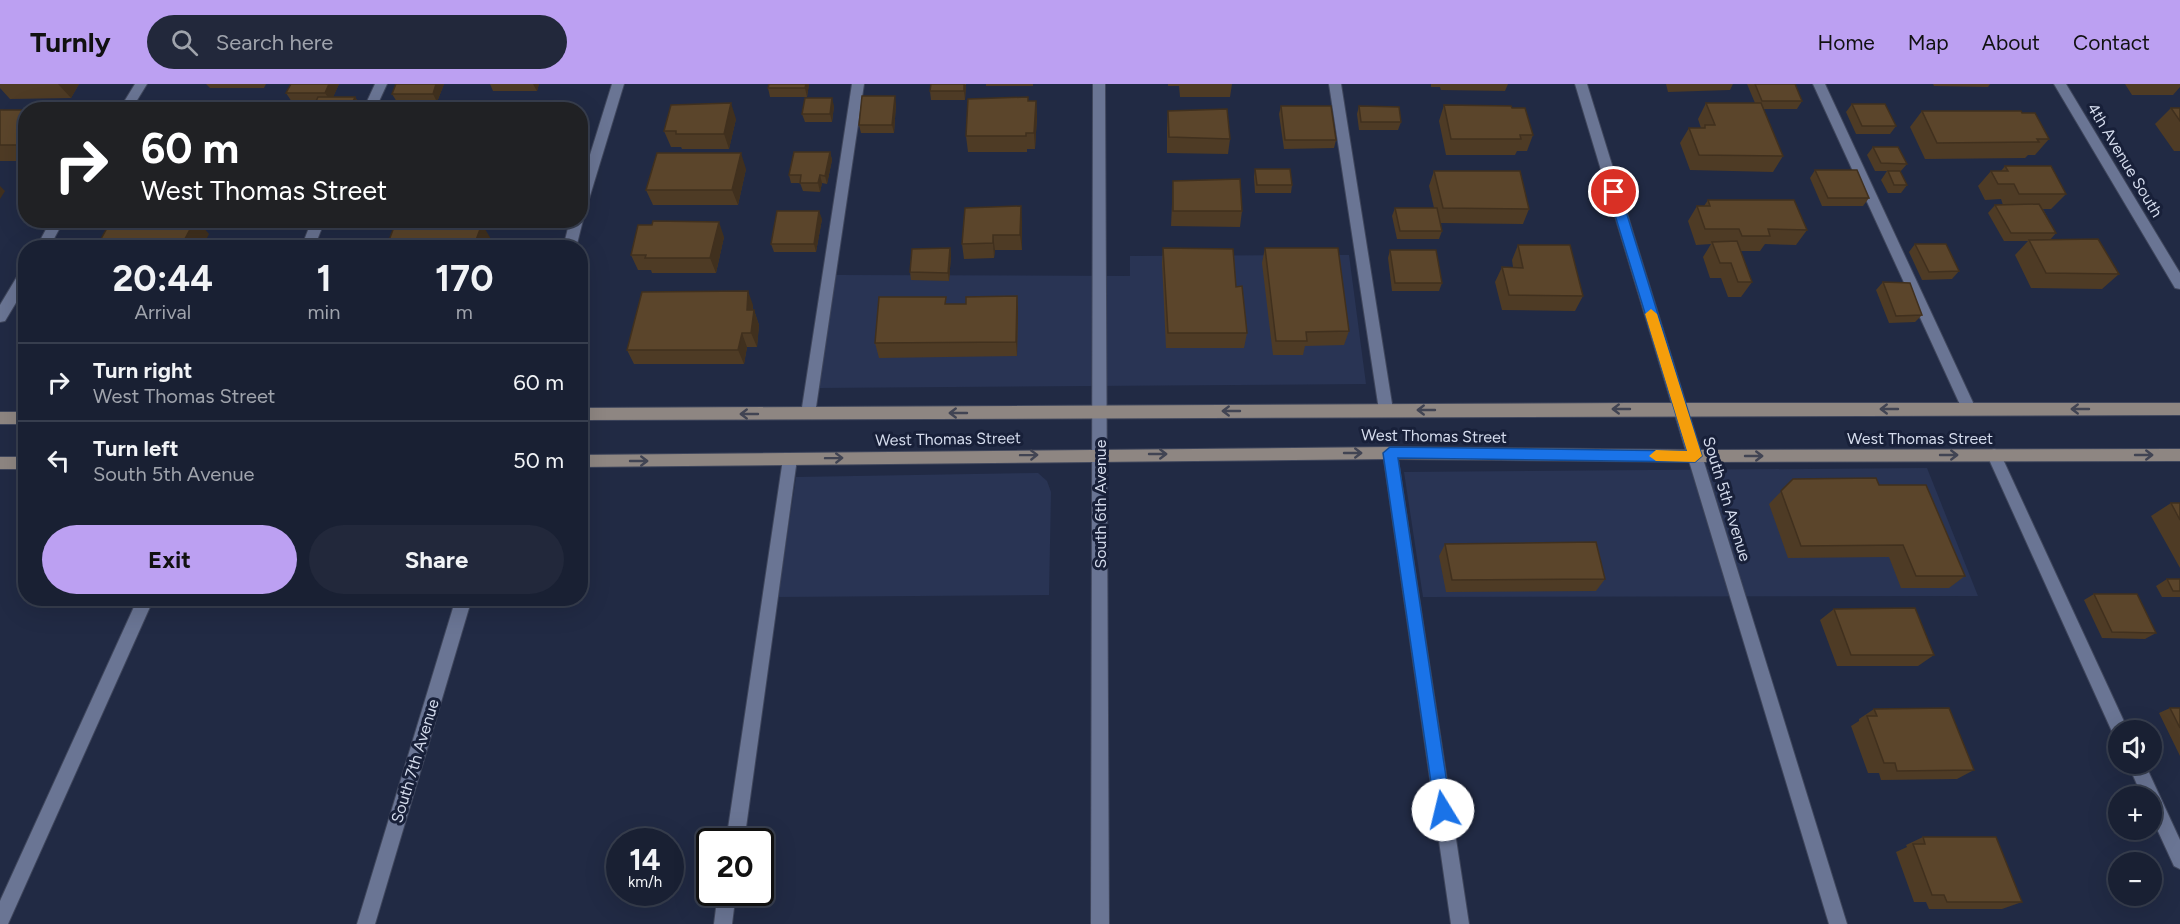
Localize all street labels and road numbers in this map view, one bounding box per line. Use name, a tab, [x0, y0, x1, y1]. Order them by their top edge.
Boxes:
street label: 4th Avenue South	[2083, 99, 2167, 221]
street label: West Thomas Street	[1361, 425, 1507, 447]
street label: West Thomas Street	[875, 428, 1021, 450]
street label: West Thomas Street	[1847, 429, 1993, 448]
street label: South 5th Avenue	[1699, 434, 1755, 564]
street label: South 6th Avenue	[1091, 439, 1110, 569]
street label: South 7th Avenue	[387, 696, 443, 825]

